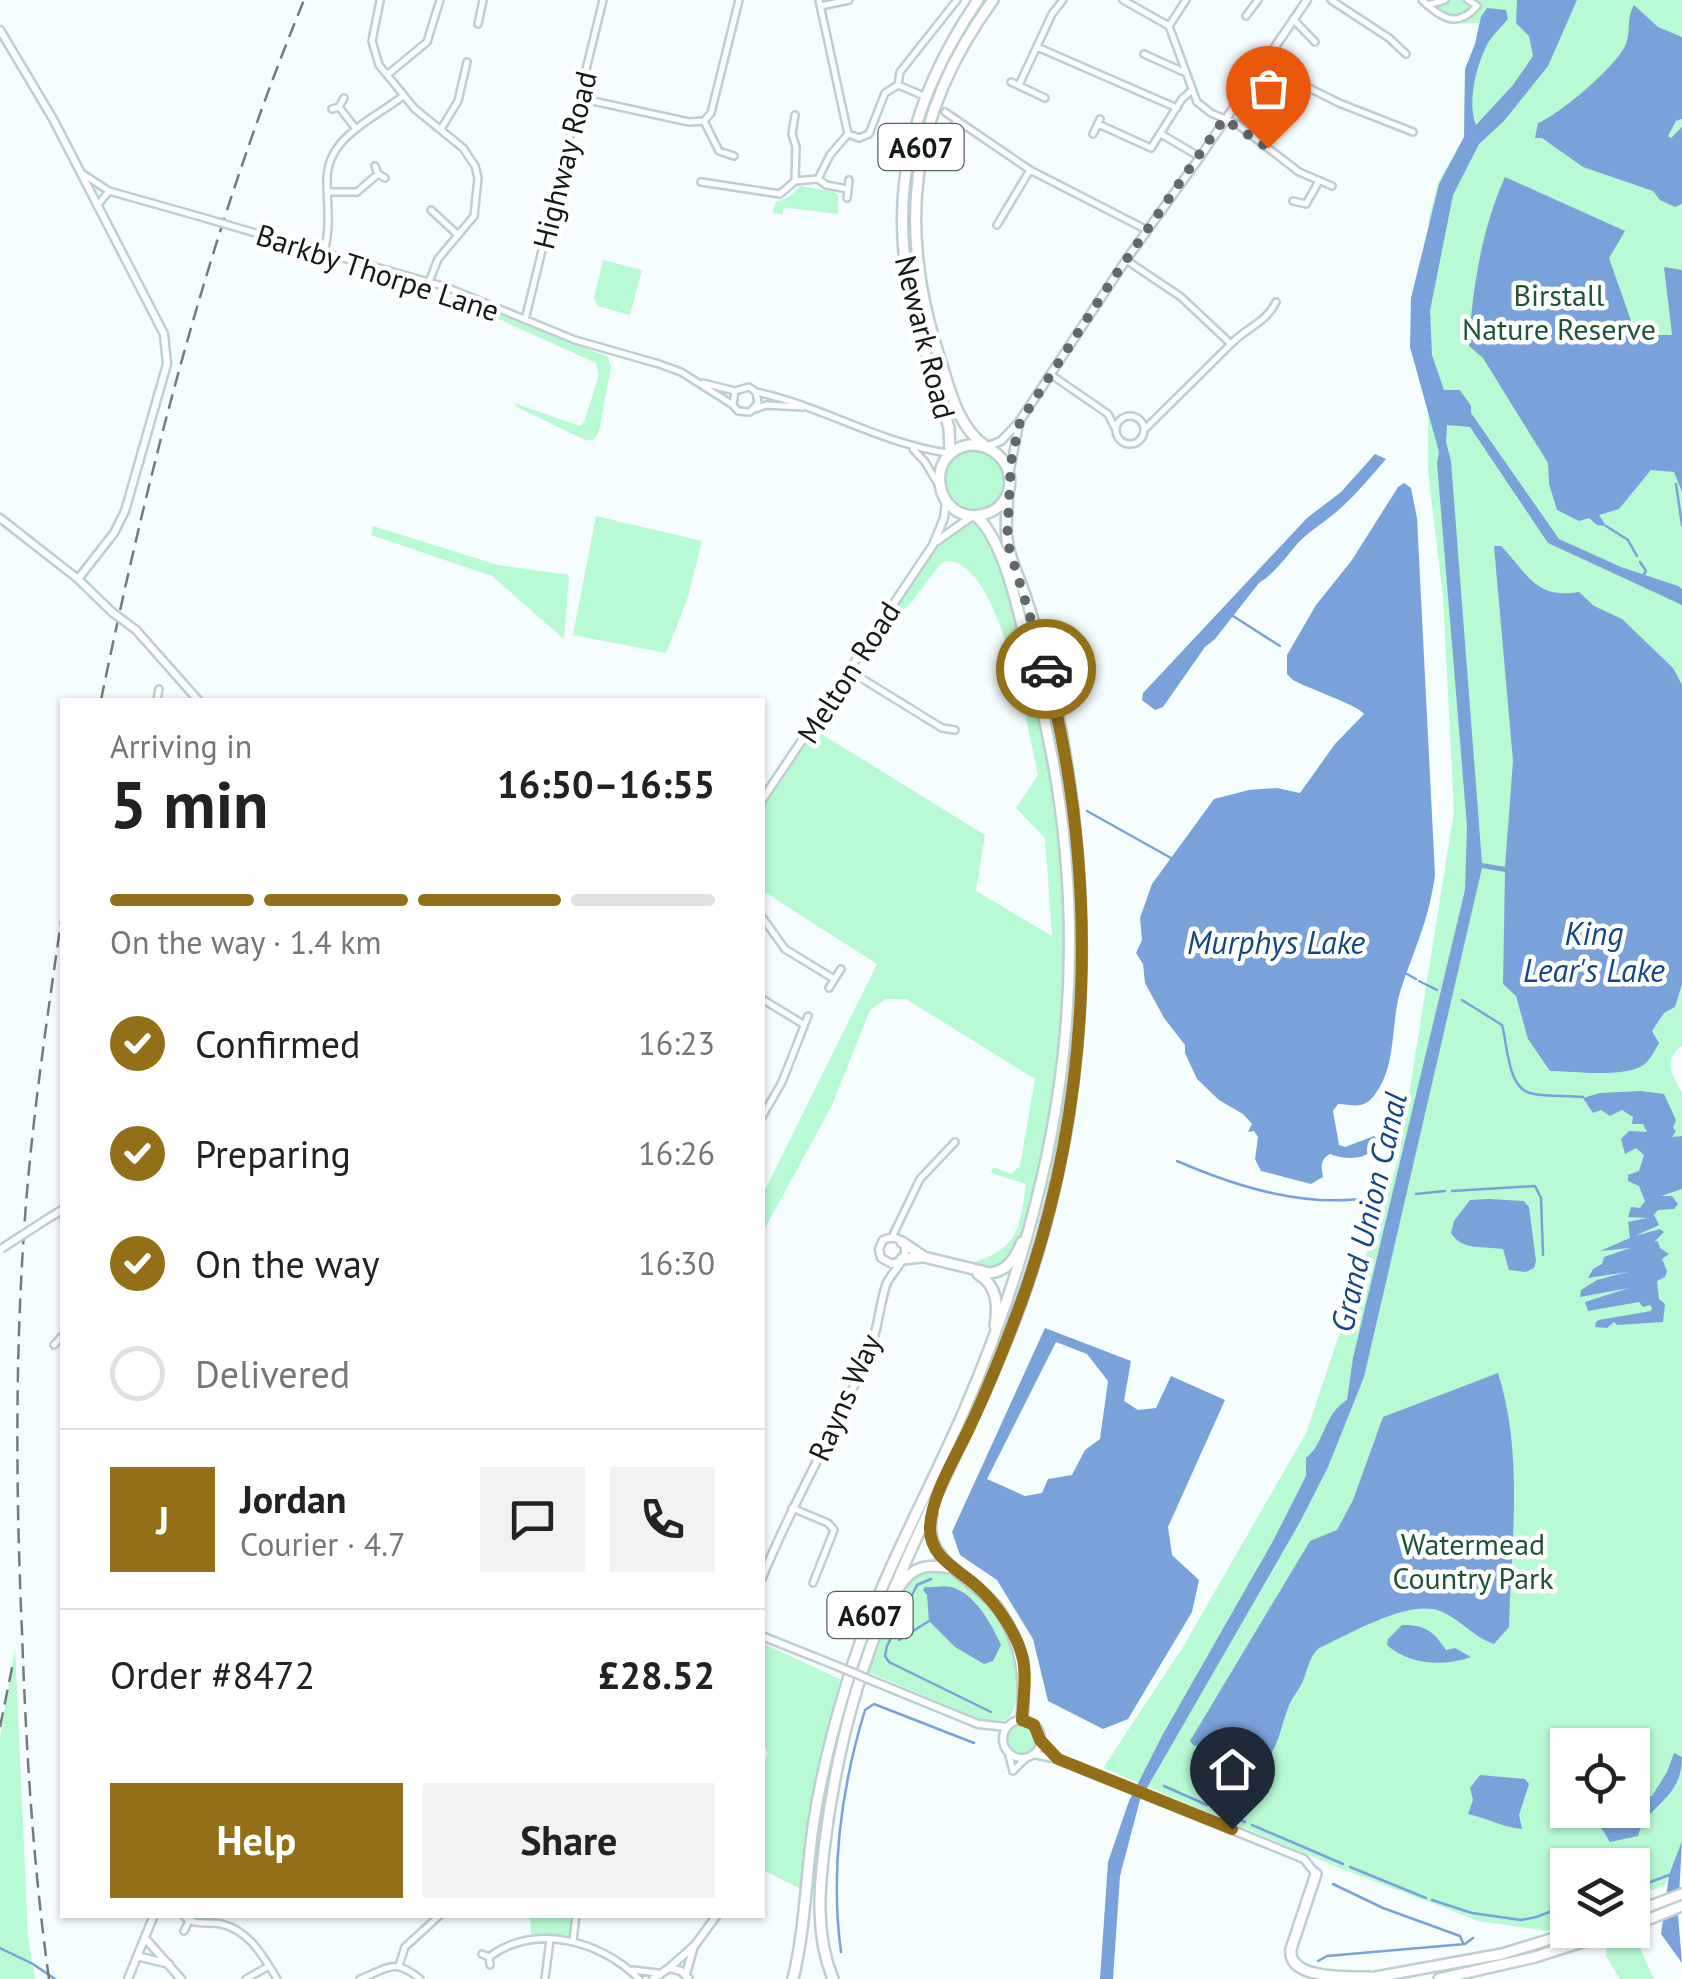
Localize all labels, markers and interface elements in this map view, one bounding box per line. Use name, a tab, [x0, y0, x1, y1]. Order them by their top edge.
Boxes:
pin	[1226, 46, 1311, 149]
icon: bag	[1241, 61, 1296, 116]
street label: Highway Road	[523, 67, 605, 253]
road number: A607	[878, 124, 964, 170]
street label: Barkby Thorpe Lane	[252, 214, 504, 330]
street label: Newark Road	[887, 251, 965, 423]
park label: Birstall Nature Reserve	[1462, 275, 1656, 348]
street label: Melton Road	[788, 594, 908, 750]
courier	[996, 619, 1096, 719]
icon: car	[1019, 642, 1074, 697]
text: Arriving in	[110, 725, 252, 767]
text: 16:50–16:55	[497, 759, 715, 808]
text: 5 min	[110, 762, 269, 846]
water label: King Lear's Lake	[1523, 912, 1665, 991]
text: On the way · 1.4 km	[110, 921, 381, 963]
water label: Murphys Lake	[1187, 921, 1365, 963]
icon: check	[110, 1016, 165, 1071]
text: Confirmed	[195, 1019, 361, 1068]
text: 16:23	[638, 1022, 715, 1064]
water label: Grand Union Canal	[1320, 1088, 1416, 1336]
icon: check	[110, 1126, 165, 1181]
text: Preparing	[195, 1129, 351, 1178]
text: 16:26	[638, 1132, 715, 1174]
icon: check	[110, 1236, 165, 1291]
text: On the way	[195, 1239, 380, 1288]
text: 16:30	[638, 1242, 715, 1284]
street label: Rayns Way	[799, 1327, 889, 1467]
text: Delivered	[195, 1349, 350, 1398]
button: chat	[480, 1467, 585, 1572]
button: phone	[610, 1467, 715, 1572]
text: Jordan	[240, 1474, 346, 1523]
text: J	[156, 1495, 169, 1544]
text: Courier · 4.7	[240, 1523, 406, 1565]
park label: Watermead Country Park	[1392, 1524, 1554, 1597]
road number: A607	[828, 1592, 912, 1638]
text: Order #8472	[110, 1650, 315, 1699]
text: £28.52	[598, 1650, 715, 1699]
pin	[1190, 1727, 1275, 1830]
map controls	[1550, 1728, 1650, 1948]
button: locate	[1550, 1728, 1650, 1828]
icon: home	[1205, 1742, 1260, 1797]
button: Help	[110, 1783, 403, 1898]
button: Share	[423, 1783, 715, 1898]
button: layers	[1550, 1848, 1650, 1948]

